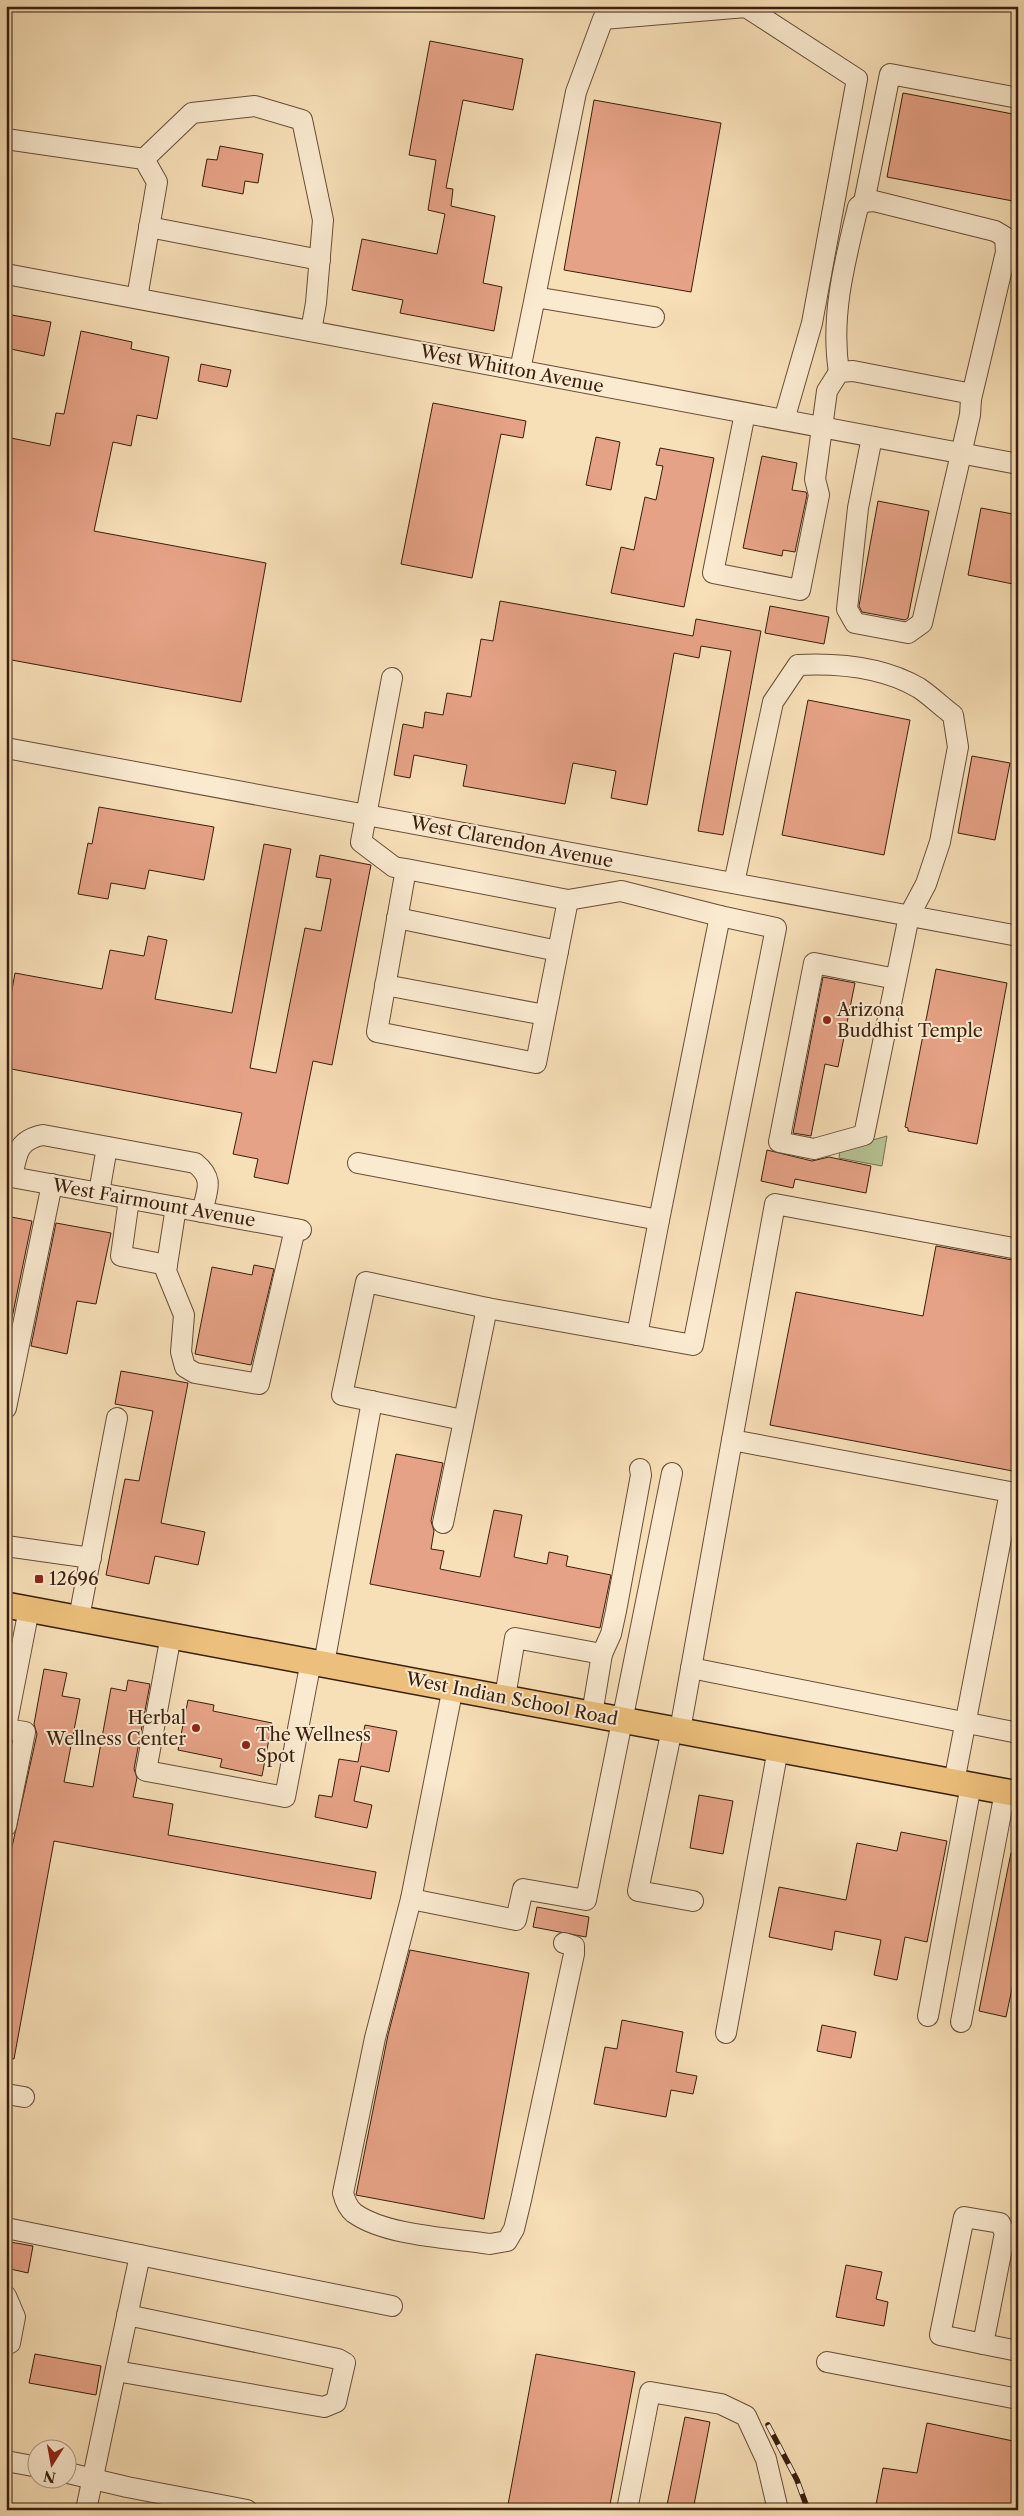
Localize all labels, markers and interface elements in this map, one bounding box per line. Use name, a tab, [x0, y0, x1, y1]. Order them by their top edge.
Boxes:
street label: West Whitton Avenue	[417, 340, 606, 398]
street label: West Clarendon Avenue	[408, 811, 615, 872]
place label: Arizona Buddhist Temple	[836, 999, 983, 1042]
marker: Arizona Buddhist Temple	[821, 1014, 833, 1026]
street label: West Fairmount Avenue	[50, 1174, 257, 1232]
place label: 12696	[49, 1568, 99, 1590]
marker: 12696	[33, 1573, 45, 1585]
street label: West Indian School Road	[403, 1667, 620, 1730]
place label: Herbal Wellness Center	[45, 1707, 186, 1750]
marker: Herbal Wellness Center	[190, 1722, 202, 1734]
place label: The Wellness Spot	[256, 1724, 371, 1767]
marker: The Wellness Spot	[240, 1739, 252, 1751]
north arrow	[28, 2438, 78, 2488]
text: N	[42, 2467, 57, 2487]

